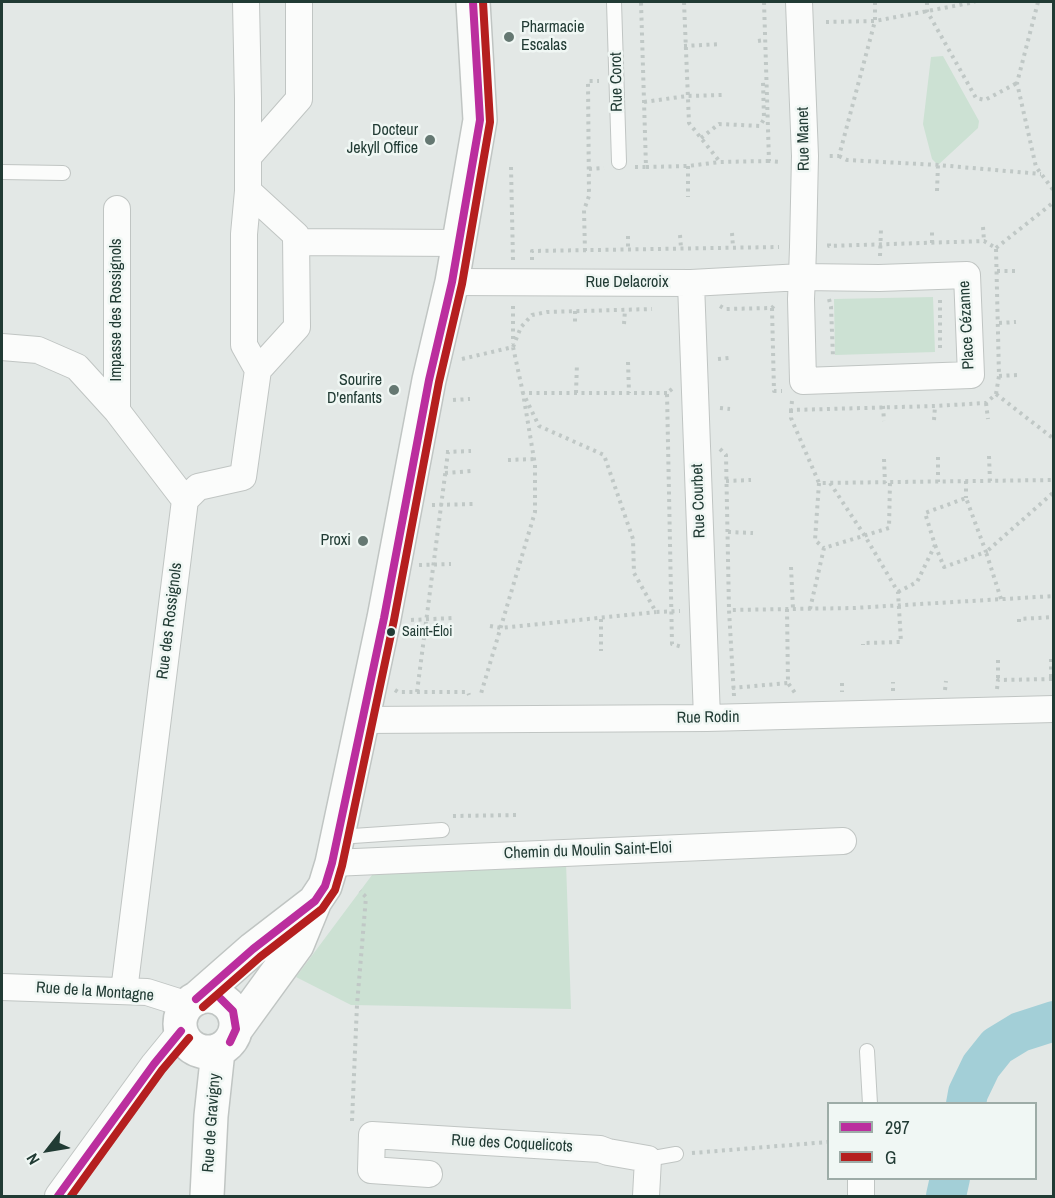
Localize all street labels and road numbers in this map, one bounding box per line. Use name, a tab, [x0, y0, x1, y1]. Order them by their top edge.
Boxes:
street label: Rue Corot	[607, 52, 627, 112]
street label: Rue Manet	[794, 107, 814, 171]
street label: Impasse des Rossignols	[107, 239, 127, 381]
street label: Rue Delacroix	[585, 273, 669, 293]
street label: Place Cézanne	[955, 280, 979, 370]
street label: Rue Courbet	[688, 463, 710, 539]
street label: Rue des Rossignols	[153, 562, 187, 680]
street label: Rue Rodin	[676, 708, 740, 728]
street label: Chemin du Moulin Saint-Eloi	[503, 838, 673, 864]
street label: Rue de la Montagne	[35, 978, 155, 1006]
street label: Rue de Gravigny	[199, 1073, 225, 1173]
street label: Rue des Coquelicots	[451, 1131, 573, 1157]

